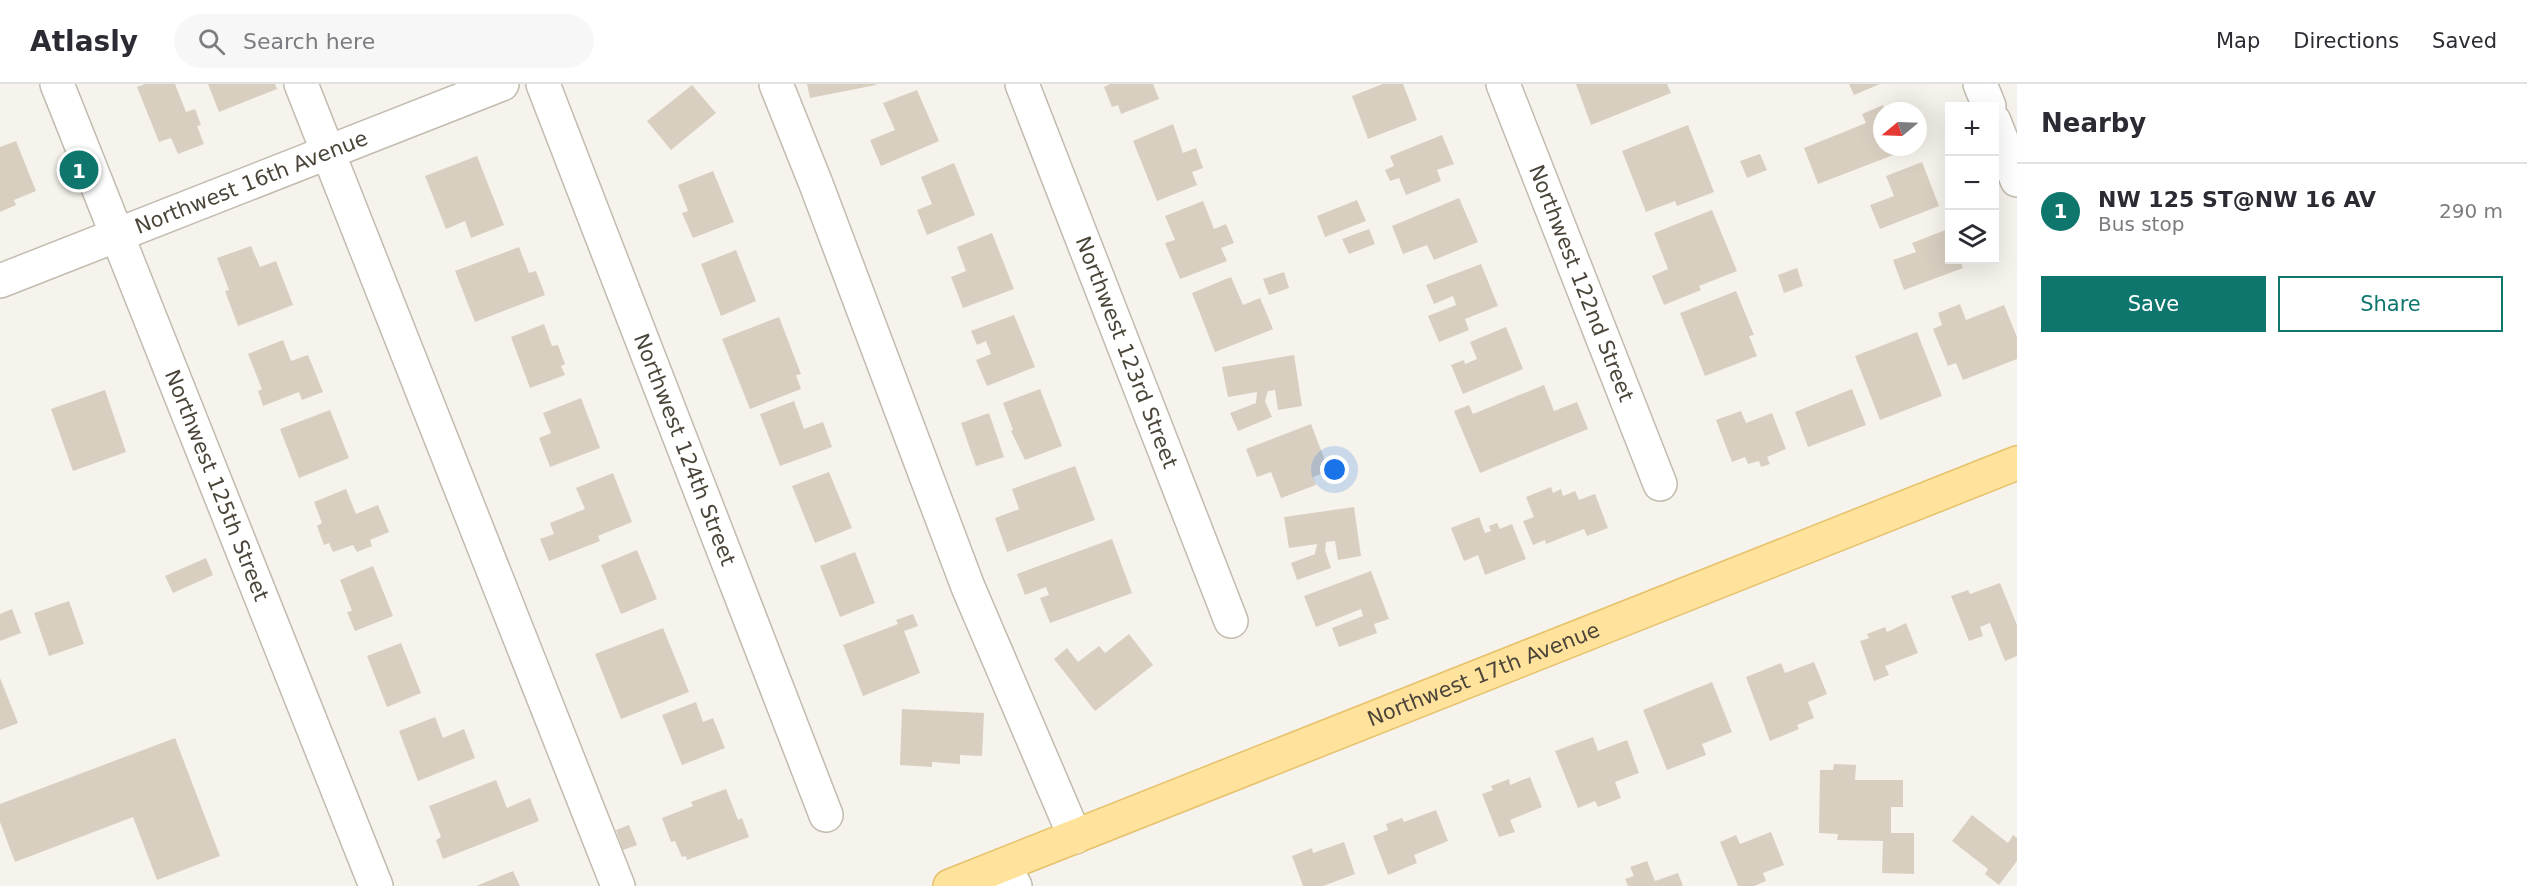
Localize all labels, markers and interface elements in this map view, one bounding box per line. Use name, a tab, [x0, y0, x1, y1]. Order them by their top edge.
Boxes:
search box	[174, 14, 594, 68]
text: Atlasly	[30, 25, 138, 58]
icon: search	[195, 25, 228, 58]
text: Search here	[243, 29, 375, 54]
text: Map	[2216, 29, 2260, 53]
text: Directions	[2293, 29, 2399, 53]
text: Saved	[2432, 29, 2497, 53]
north arrow	[1873, 102, 1927, 156]
map controls	[1945, 102, 1999, 264]
button: +	[1945, 102, 1999, 156]
text: Nearby	[2041, 108, 2146, 138]
street label: Northwest 16th Avenue	[132, 126, 371, 239]
pin: 1	[60, 148, 98, 193]
button: −	[1945, 156, 1999, 210]
street label: Northwest 122nd Street	[1524, 162, 1638, 405]
text: NW 125 ST@NW 16 AV	[2098, 187, 2376, 212]
text: 1	[2054, 199, 2067, 223]
text: 290 m	[2439, 199, 2503, 223]
button: layers	[1945, 210, 1999, 264]
text: Bus stop	[2098, 212, 2184, 236]
street label: Northwest 123rd Street	[1070, 233, 1182, 472]
button: Save	[2041, 276, 2266, 332]
button: Share	[2278, 276, 2503, 332]
street label: Northwest 124th Street	[629, 330, 740, 569]
street label: Northwest 125th Street	[160, 366, 273, 605]
your location	[1320, 455, 1349, 484]
street label: Northwest 17th Avenue	[1364, 618, 1603, 731]

